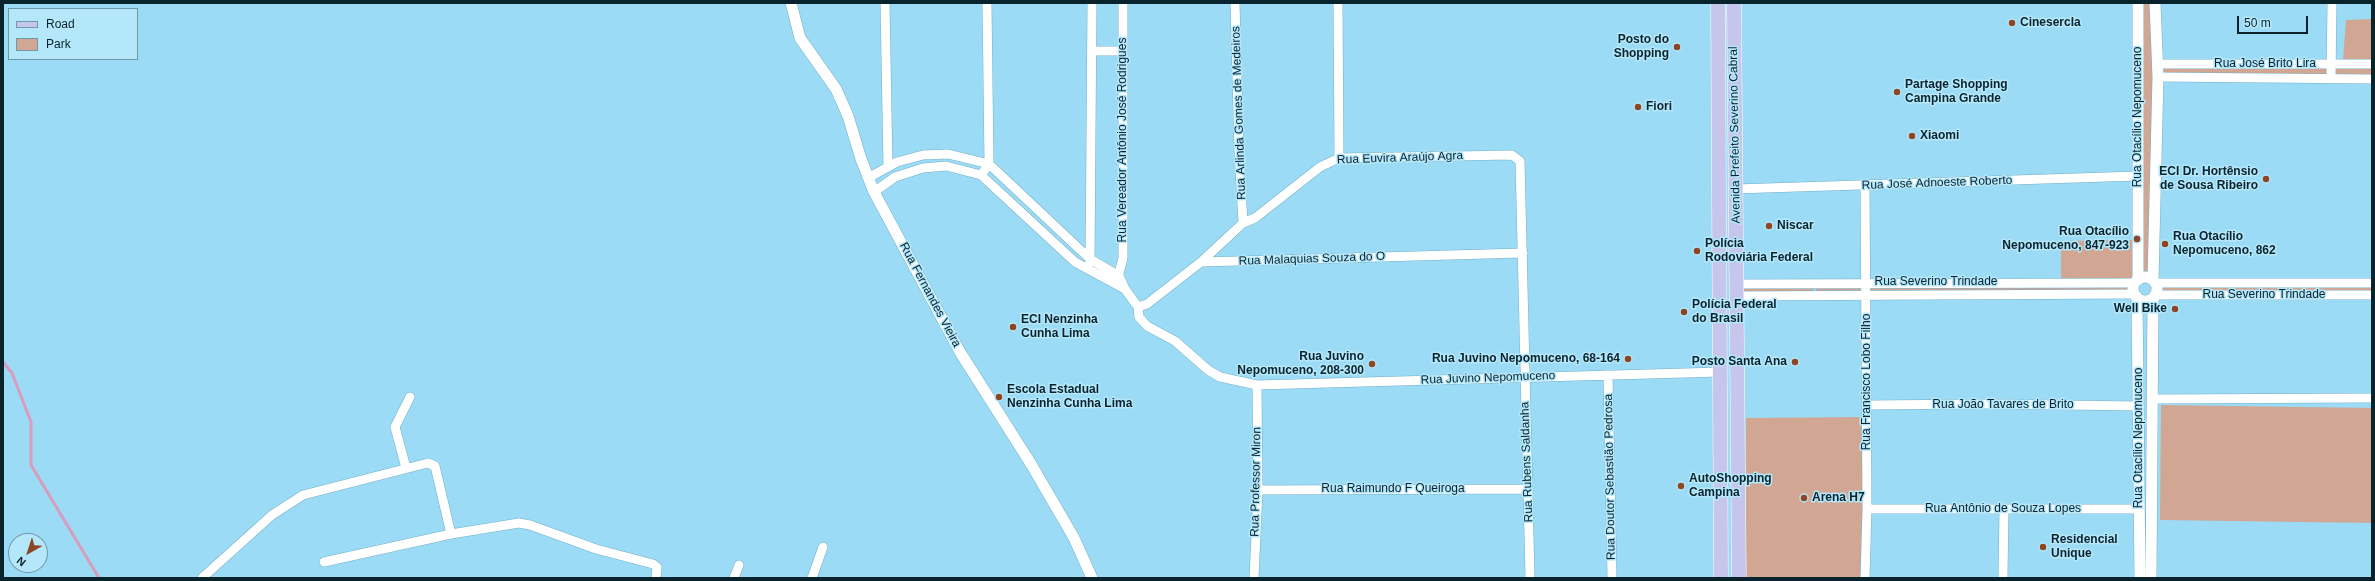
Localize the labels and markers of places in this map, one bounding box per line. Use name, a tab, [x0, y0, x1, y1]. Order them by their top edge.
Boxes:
place label: Cinesercla	[2020, 16, 2081, 30]
marker: Cinesercla	[2007, 18, 2017, 28]
place label: Posto do Shopping	[1614, 33, 1669, 61]
marker: Posto do Shopping	[1672, 42, 1682, 52]
place label: Partage Shopping Campina Grande	[1905, 78, 2008, 106]
marker: Partage Shopping Campina Grande	[1892, 87, 1902, 97]
place label: Fiori	[1646, 100, 1672, 114]
marker: Fiori	[1633, 102, 1643, 112]
place label: Xiaomi	[1920, 129, 1959, 143]
marker: Xiaomi	[1907, 131, 1917, 141]
place label: ECI Dr. Hortênsio de Sousa Ribeiro	[2159, 165, 2258, 193]
marker: ECI Dr. Hortênsio de Sousa Ribeiro	[2261, 174, 2271, 184]
place label: Niscar	[1777, 219, 1814, 233]
marker: Niscar	[1764, 221, 1774, 231]
place label: Rua Otacílio Nepomuceno, 847-923	[2002, 225, 2129, 253]
place label: Rua Otacílio Nepomuceno, 862	[2173, 230, 2276, 258]
marker: Rua Otacílio Nepomuceno, 847-923	[2132, 234, 2142, 244]
place label: Polícia Rodoviária Federal	[1705, 237, 1813, 265]
marker: Rua Otacílio Nepomuceno, 862	[2160, 239, 2170, 249]
marker: Polícia Rodoviária Federal	[1692, 246, 1702, 256]
place label: Polícia Federal do Brasil	[1692, 298, 1777, 326]
place label: Well Bike	[2114, 302, 2167, 316]
marker: Well Bike	[2170, 304, 2180, 314]
marker: Polícia Federal do Brasil	[1679, 307, 1689, 317]
place label: ECI Nenzinha Cunha Lima	[1021, 313, 1098, 341]
marker: ECI Nenzinha Cunha Lima	[1008, 322, 1018, 332]
place label: Rua Juvino Nepomuceno, 208-300	[1237, 350, 1364, 378]
place label: Rua Juvino Nepomuceno, 68-164	[1432, 352, 1620, 366]
marker: Rua Juvino Nepomuceno, 68-164	[1623, 354, 1633, 364]
place label: Posto Santa Ana	[1692, 355, 1787, 369]
marker: Posto Santa Ana	[1790, 357, 1800, 367]
marker: Rua Juvino Nepomuceno, 208-300	[1367, 359, 1377, 369]
place label: Escola Estadual Nenzinha Cunha Lima	[1007, 383, 1132, 411]
marker: Escola Estadual Nenzinha Cunha Lima	[994, 392, 1004, 402]
place label: AutoShopping Campina	[1689, 472, 1772, 500]
marker: AutoShopping Campina	[1676, 481, 1686, 491]
place label: Arena H7	[1812, 491, 1865, 505]
marker: Arena H7	[1799, 493, 1809, 503]
place label: Residencial Unique	[2051, 533, 2118, 561]
marker: Residencial Unique	[2038, 542, 2048, 552]

